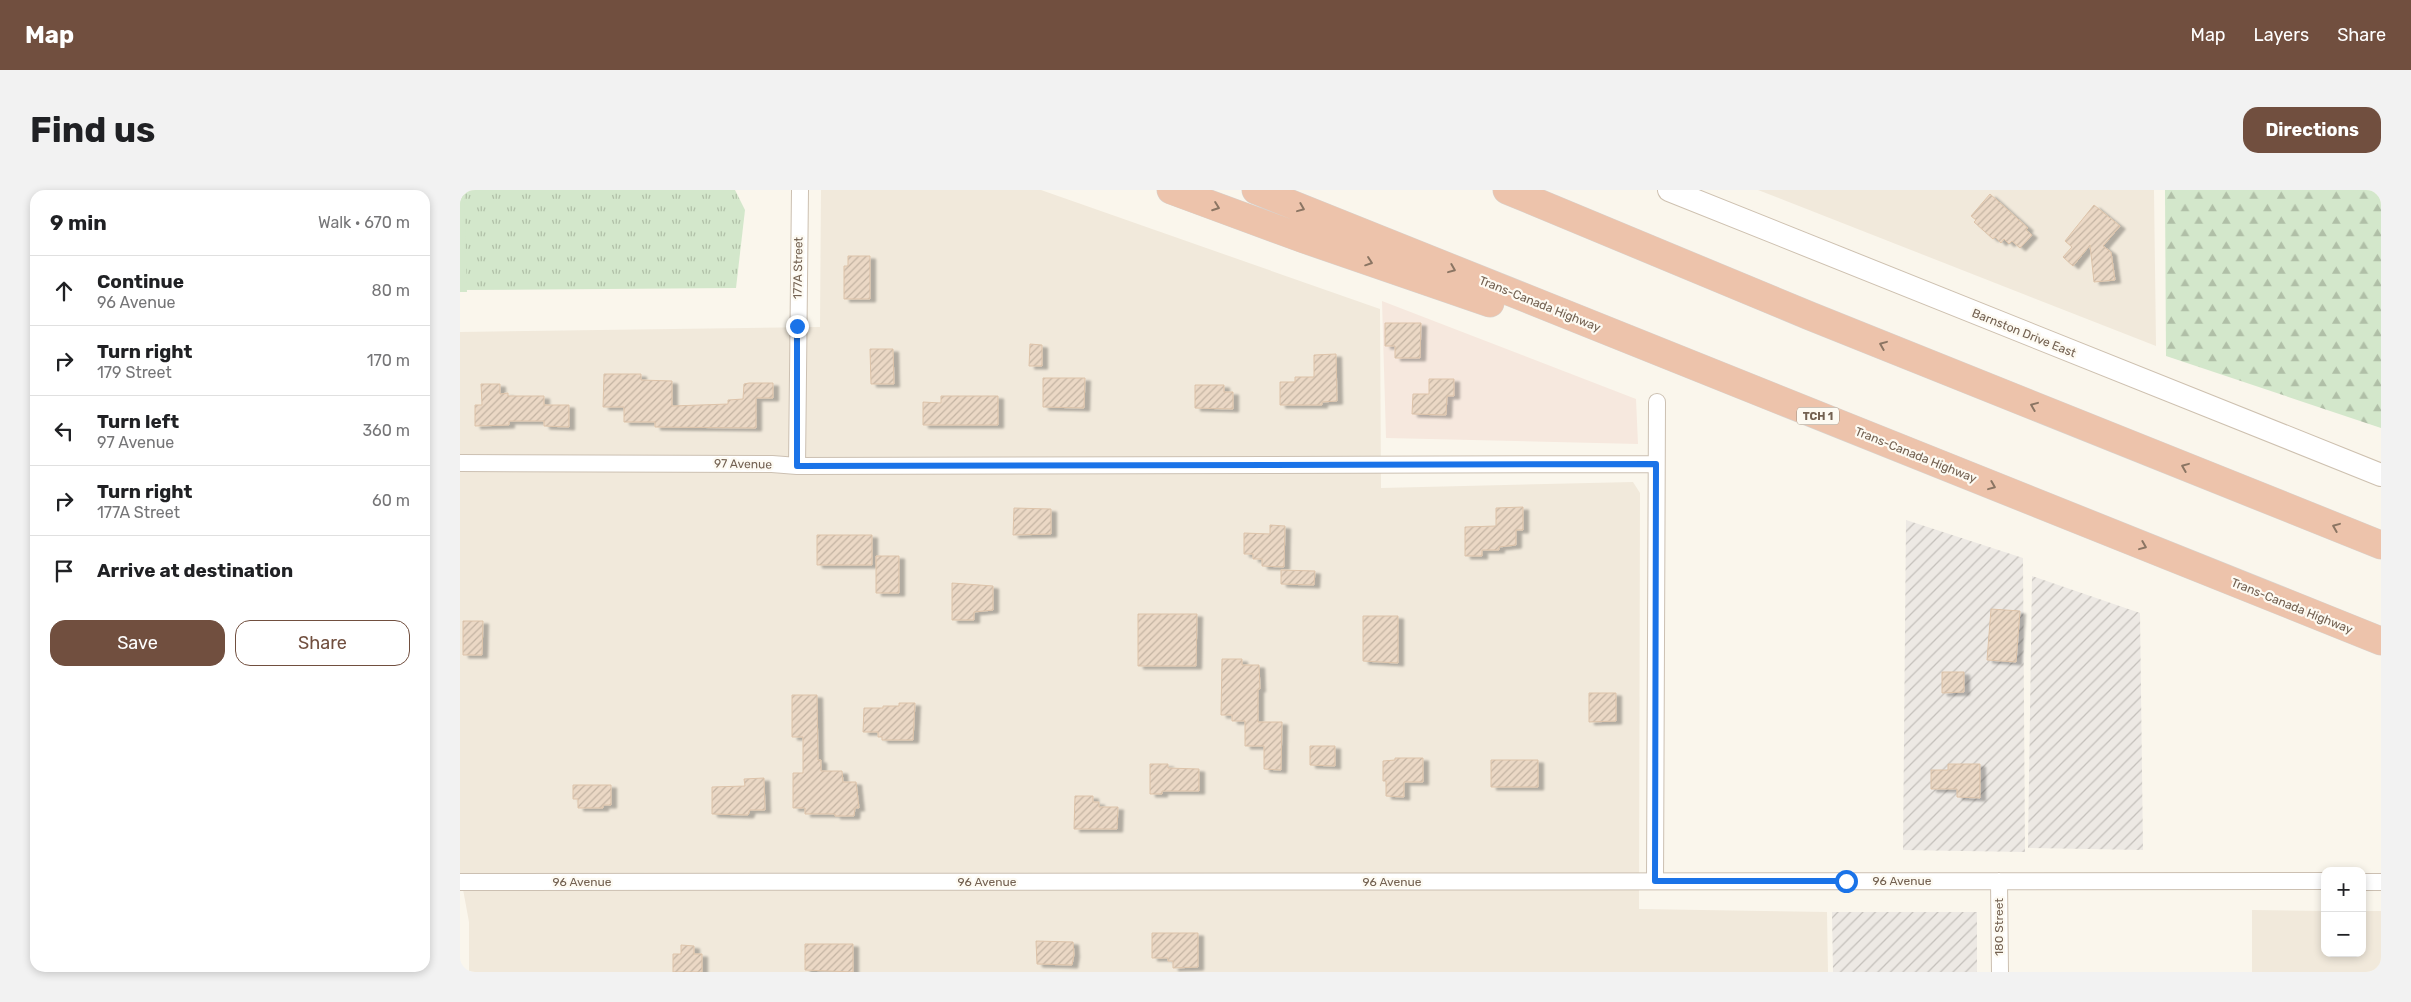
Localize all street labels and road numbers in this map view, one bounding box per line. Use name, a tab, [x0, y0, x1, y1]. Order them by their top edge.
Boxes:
street label: 177A Street	[790, 236, 806, 299]
street label: Trans-Canada Highway	[1477, 273, 1603, 335]
street label: Barnston Drive East	[1970, 306, 2078, 360]
road number: TCH 1	[1797, 408, 1839, 425]
street label: Trans-Canada Highway	[1853, 424, 1979, 486]
street label: 97 Avenue	[714, 456, 772, 472]
street label: Trans-Canada Highway	[2229, 575, 2355, 637]
street label: 96 Avenue	[1873, 874, 1932, 888]
street label: 96 Avenue	[553, 875, 612, 889]
street label: 96 Avenue	[958, 875, 1017, 889]
street label: 96 Avenue	[1363, 875, 1422, 889]
street label: 180 Street	[1992, 898, 2006, 956]

